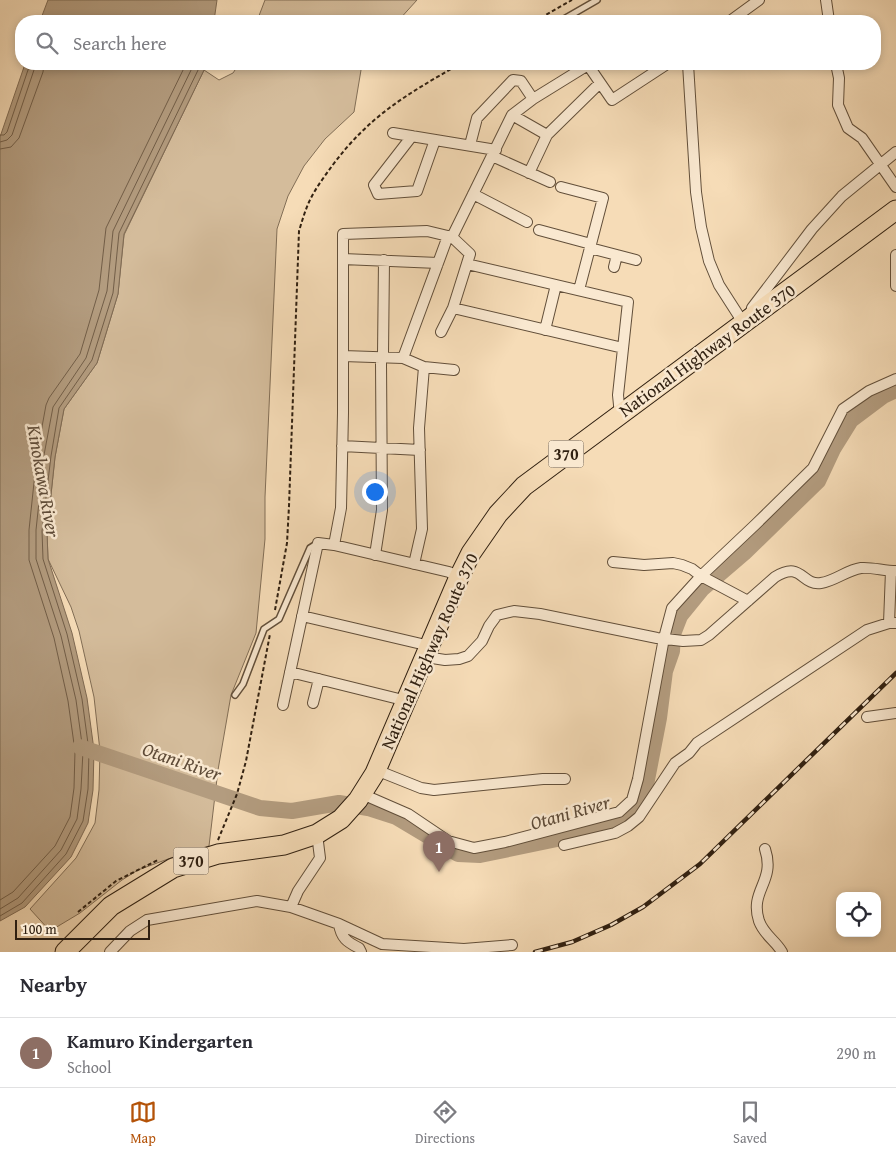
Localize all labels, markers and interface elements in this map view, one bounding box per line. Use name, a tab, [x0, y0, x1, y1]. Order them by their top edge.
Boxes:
search box	[15, 15, 881, 70]
icon: search	[33, 29, 61, 57]
text: Search here	[73, 29, 167, 57]
street label: National Highway Route 370	[613, 276, 801, 423]
water label: Kinokawa River	[20, 422, 68, 540]
road number: 370	[548, 440, 584, 468]
your location	[362, 479, 388, 505]
street label: National Highway Route 370	[373, 548, 485, 754]
water label: Otani River	[139, 734, 226, 788]
water label: Otani River	[527, 787, 614, 837]
pin: 1	[423, 831, 455, 872]
road number: 370	[174, 848, 208, 874]
map controls	[836, 892, 881, 937]
button: locate	[836, 892, 881, 937]
scale bar	[15, 917, 150, 940]
text: 100 m	[22, 919, 57, 939]
text: Nearby	[20, 969, 87, 1000]
text: Kamuro Kindergarten	[67, 1027, 253, 1055]
text: 1	[32, 1041, 40, 1065]
text: 290 m	[836, 1041, 876, 1065]
text: School	[67, 1055, 111, 1079]
tab: Map	[129, 1098, 157, 1148]
tab: Directions	[415, 1098, 475, 1148]
tab: Saved	[733, 1098, 767, 1148]

